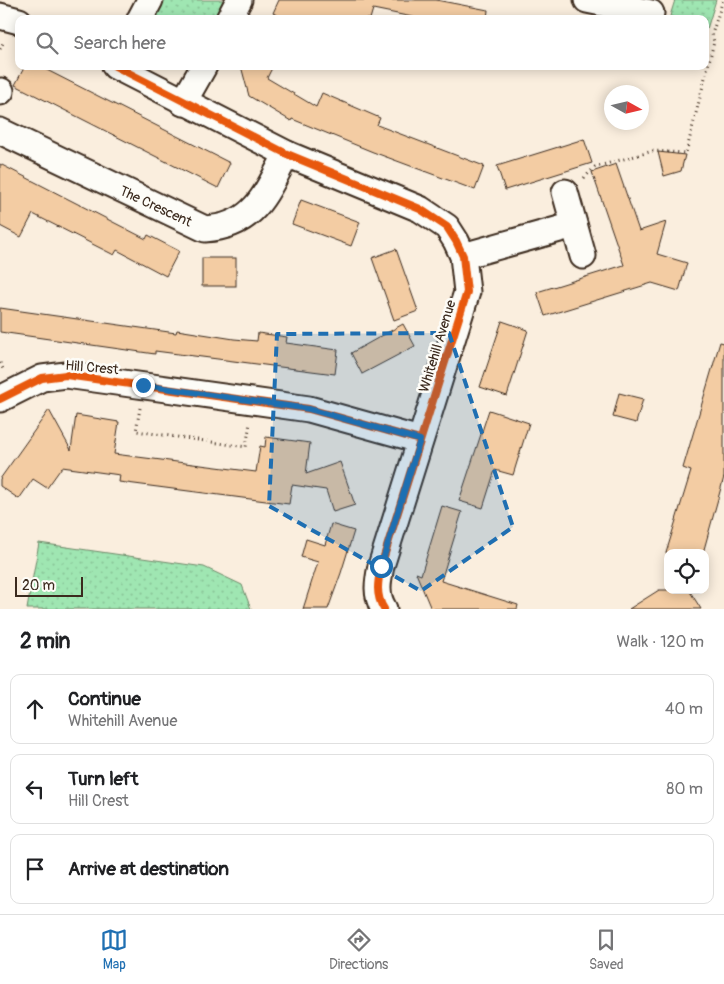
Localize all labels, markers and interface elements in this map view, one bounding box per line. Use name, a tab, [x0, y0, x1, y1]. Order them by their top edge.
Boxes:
search box	[15, 15, 709, 70]
icon: search	[33, 29, 61, 57]
text: Search here	[73, 31, 166, 55]
north arrow	[604, 85, 649, 130]
street label: The Crescent	[117, 182, 195, 231]
street label: Whitehill Avenue	[415, 298, 460, 394]
street label: Hill Crest	[65, 357, 120, 378]
route end	[132, 374, 155, 397]
map controls	[664, 549, 709, 594]
button: locate	[664, 549, 709, 594]
route start	[370, 555, 393, 578]
scale bar	[15, 574, 82, 597]
text: 20 m	[22, 577, 55, 594]
text: 2 min	[20, 628, 70, 655]
text: Walk · 120 m	[616, 632, 704, 652]
text: Continue	[68, 687, 141, 711]
icon: ahead	[21, 695, 49, 723]
text: 40 m	[665, 699, 703, 719]
text: Whitehill Avenue	[68, 711, 177, 731]
text: Turn left	[68, 767, 138, 791]
icon: left	[21, 775, 49, 803]
text: 80 m	[666, 779, 703, 799]
text: Hill Crest	[68, 791, 129, 811]
icon: arrive	[21, 855, 49, 883]
text: Arrive at destination	[68, 857, 229, 881]
tab: Map	[100, 926, 128, 973]
tab: Directions	[329, 926, 388, 973]
tab: Saved	[589, 926, 624, 973]

